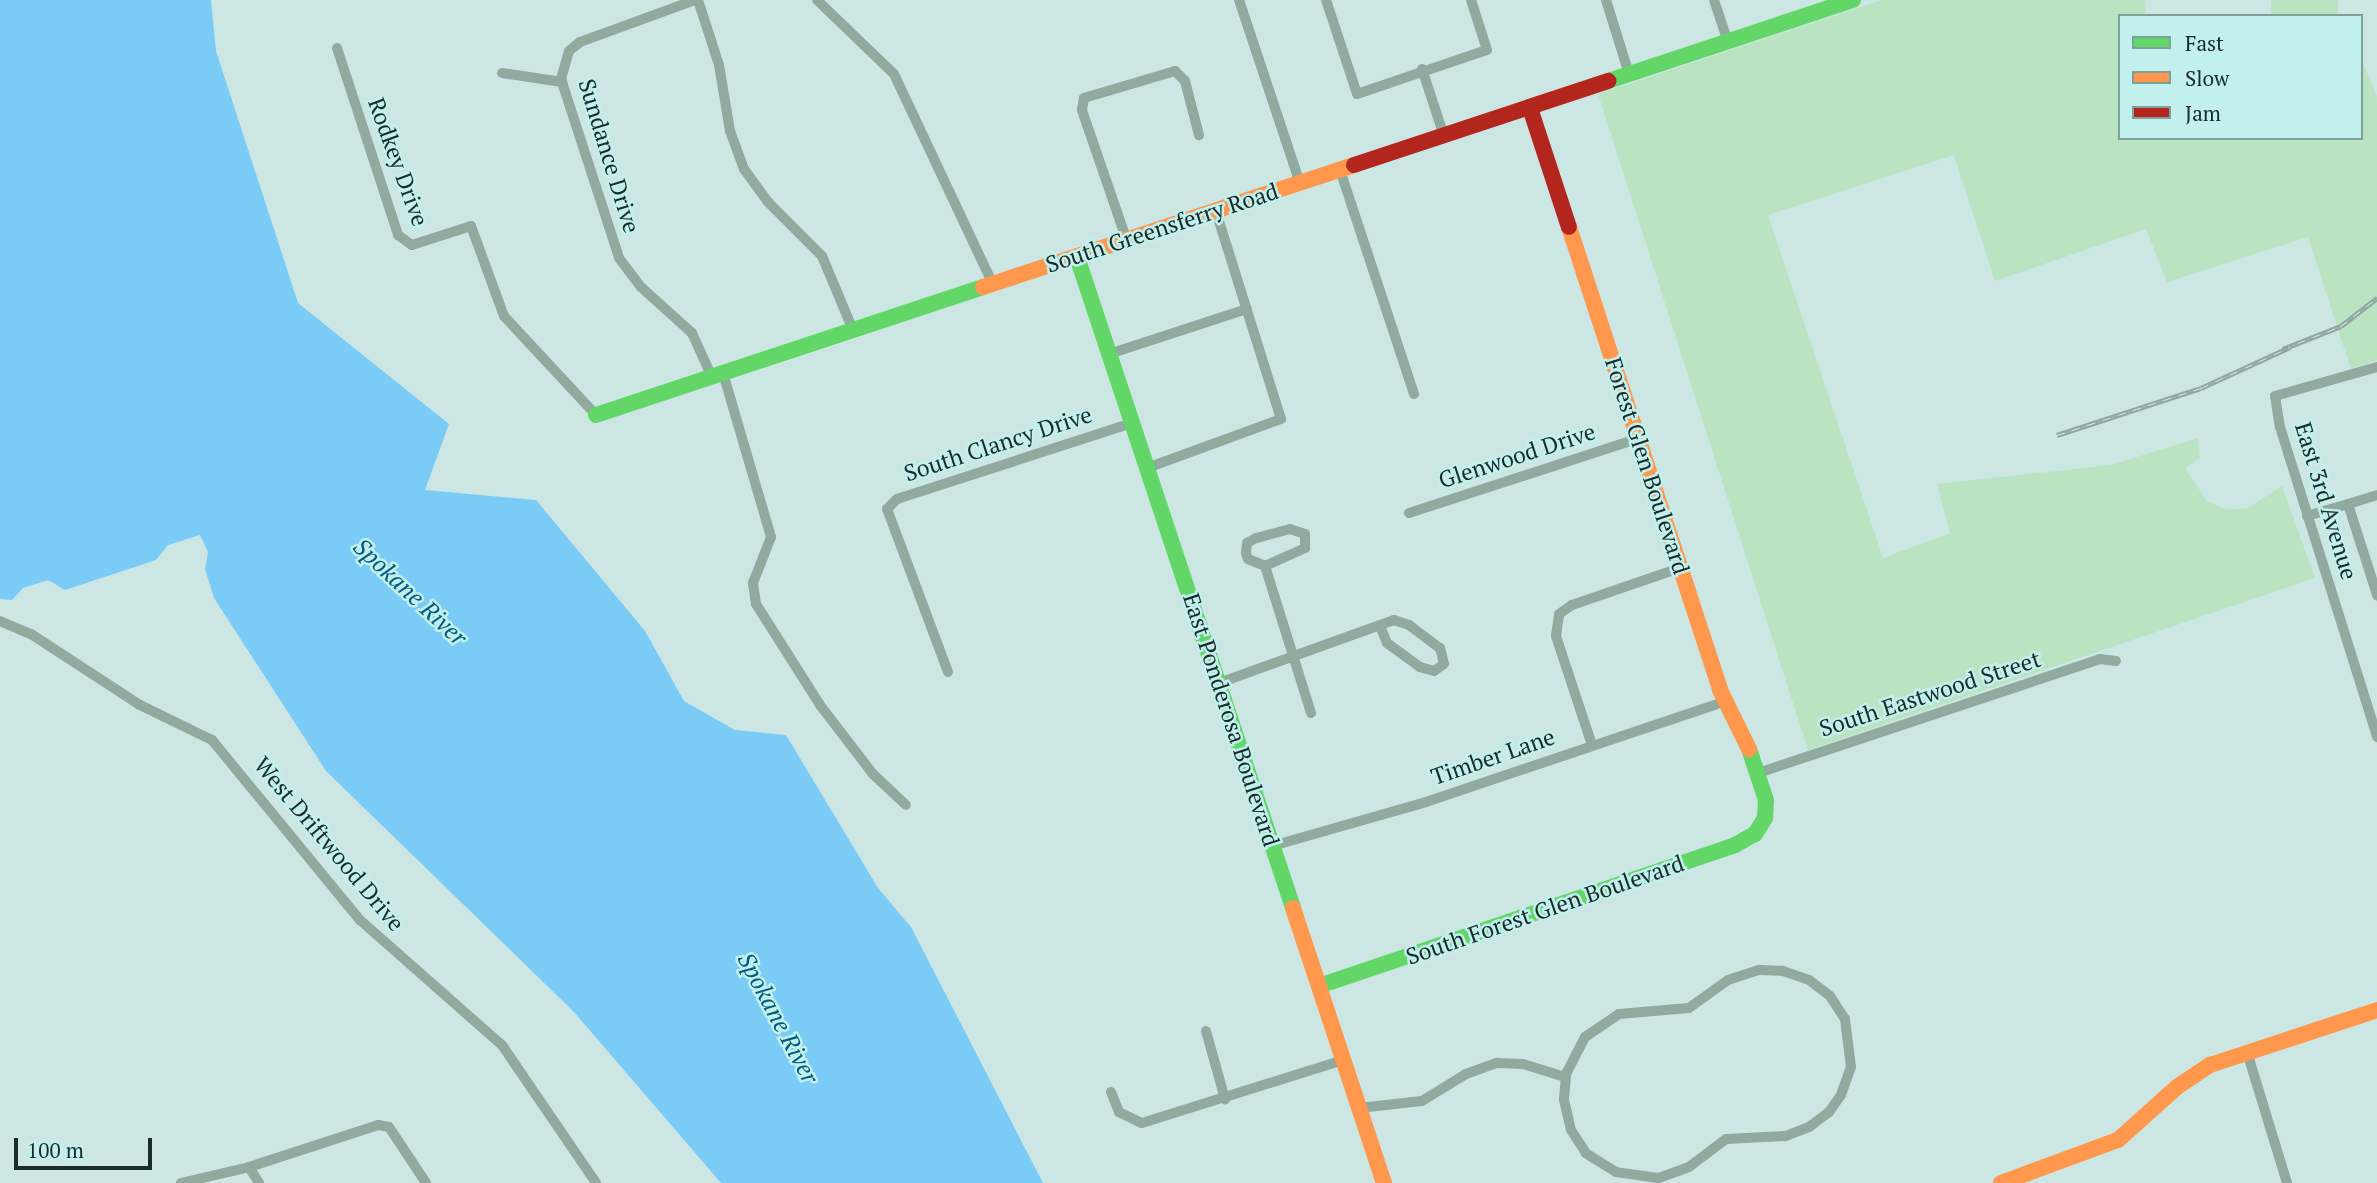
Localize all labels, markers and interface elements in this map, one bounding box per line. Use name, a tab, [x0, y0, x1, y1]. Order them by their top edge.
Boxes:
legend	[2118, 14, 2363, 140]
text: Fast	[2185, 29, 2224, 57]
text: Slow	[2185, 64, 2229, 92]
street label: Sundance Drive	[572, 76, 646, 236]
street label: Rodkey Drive	[362, 94, 434, 230]
text: Jam	[2185, 99, 2221, 127]
street label: South Greensferry Road	[1042, 177, 1282, 279]
street label: Forest Glen Boulevard	[1599, 354, 1695, 578]
street label: South Clancy Drive	[901, 401, 1095, 487]
street label: Glenwood Drive	[1435, 418, 1599, 494]
street label: East 3rd Avenue	[2289, 419, 2363, 583]
water label: Spokane River	[347, 532, 473, 652]
street label: East Ponderosa Boulevard	[1177, 590, 1285, 850]
street label: South Eastwood Street	[1816, 645, 2044, 743]
street label: Timber Lane	[1428, 723, 1558, 791]
street label: West Driftwood Drive	[248, 751, 410, 937]
street label: South Forest Glen Boulevard	[1402, 849, 1688, 971]
water label: Spokane River	[731, 948, 825, 1088]
scale bar	[18, 1124, 156, 1168]
text: 100 m	[27, 1136, 84, 1164]

